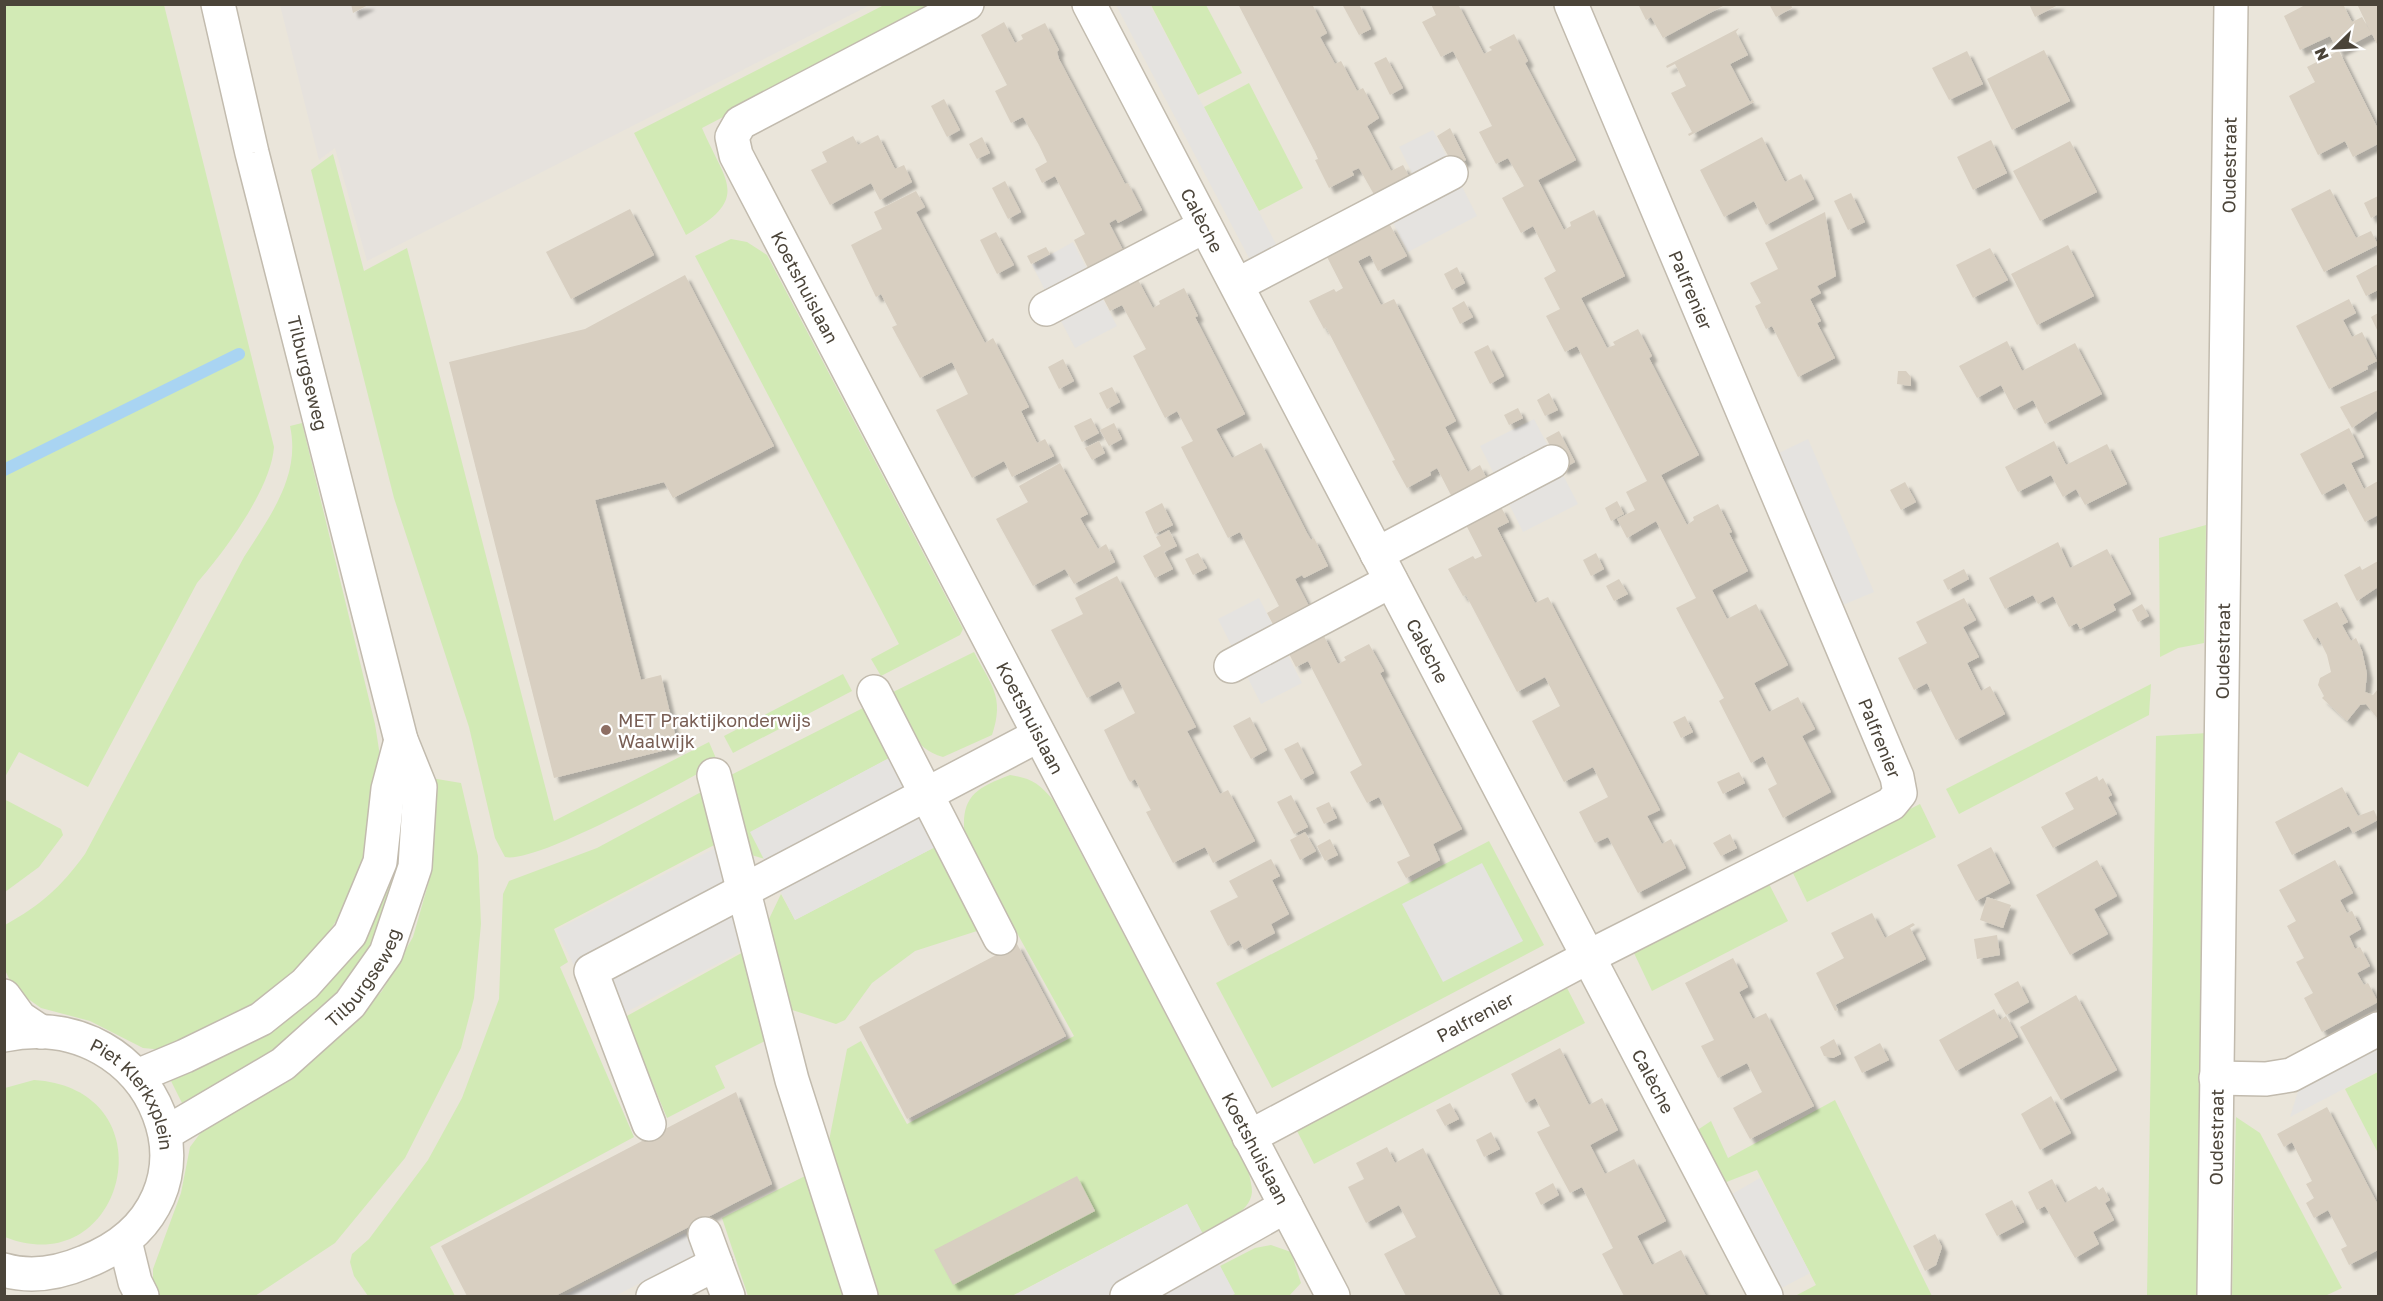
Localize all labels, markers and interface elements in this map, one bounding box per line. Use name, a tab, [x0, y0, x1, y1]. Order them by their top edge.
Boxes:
north arrow	[2305, 18, 2365, 78]
text: N	[2310, 44, 2333, 64]
street label: Oudestraat	[2217, 117, 2241, 214]
street label: Calèche	[1176, 184, 1228, 256]
street label: Koetshuislaan	[767, 227, 844, 347]
street label: Palfrenier	[1664, 247, 1718, 333]
street label: Tilburgseweg	[283, 313, 333, 433]
street label: Oudestraat	[2211, 603, 2234, 700]
street label: Calèche	[1402, 615, 1454, 687]
street label: Koetshuislaan	[992, 658, 1069, 778]
street label: Palfrenier	[1854, 695, 1906, 781]
place label: MET Praktijkonderwijs Waalwijk	[618, 709, 811, 752]
marker: MET Praktijkonderwijs Waalwijk	[599, 723, 613, 737]
street label: Tilburgseweg	[321, 925, 405, 1032]
street label: Palfrenier	[1433, 987, 1518, 1046]
street label: Piet Klerkxplein	[87, 1033, 178, 1151]
street label: Calèche	[1627, 1045, 1679, 1117]
street label: Koetshuislaan	[1217, 1089, 1294, 1208]
street label: Oudestraat	[2204, 1089, 2228, 1186]

